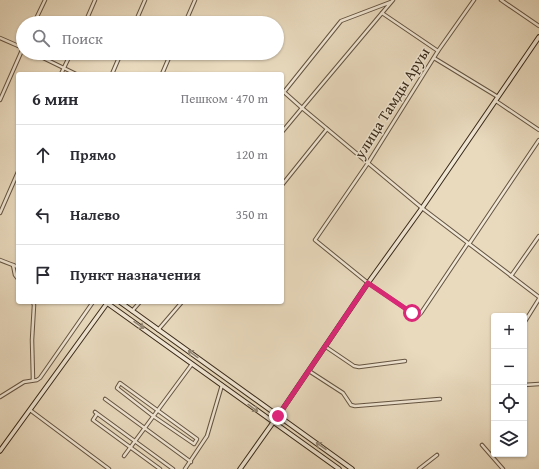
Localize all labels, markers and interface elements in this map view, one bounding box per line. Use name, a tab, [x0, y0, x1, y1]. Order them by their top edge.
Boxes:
search box	[16, 16, 284, 60]
icon: search	[30, 27, 52, 49]
text: Поиск	[62, 28, 103, 49]
street label: улица Тамды Аруы	[348, 43, 434, 163]
text: 6 мин	[32, 86, 78, 111]
text: Пешком · 470 m	[181, 89, 268, 108]
icon: ahead	[32, 144, 54, 166]
text: Прямо	[70, 144, 116, 165]
text: 120 m	[236, 145, 268, 164]
icon: left	[32, 204, 54, 226]
text: Налево	[70, 204, 120, 225]
text: 350 m	[236, 205, 268, 224]
icon: arrive	[32, 264, 54, 286]
text: Пункт назначения	[70, 264, 201, 285]
route start	[403, 304, 421, 322]
map controls	[491, 313, 527, 457]
button: +	[491, 313, 527, 349]
one-way arrow	[133, 321, 144, 330]
button: −	[491, 349, 527, 385]
one-way arrow	[187, 350, 198, 359]
button: locate	[491, 385, 527, 421]
one-way arrow	[247, 404, 258, 412]
route end	[269, 407, 287, 425]
button: layers	[491, 421, 527, 457]
one-way arrow	[315, 442, 326, 450]

